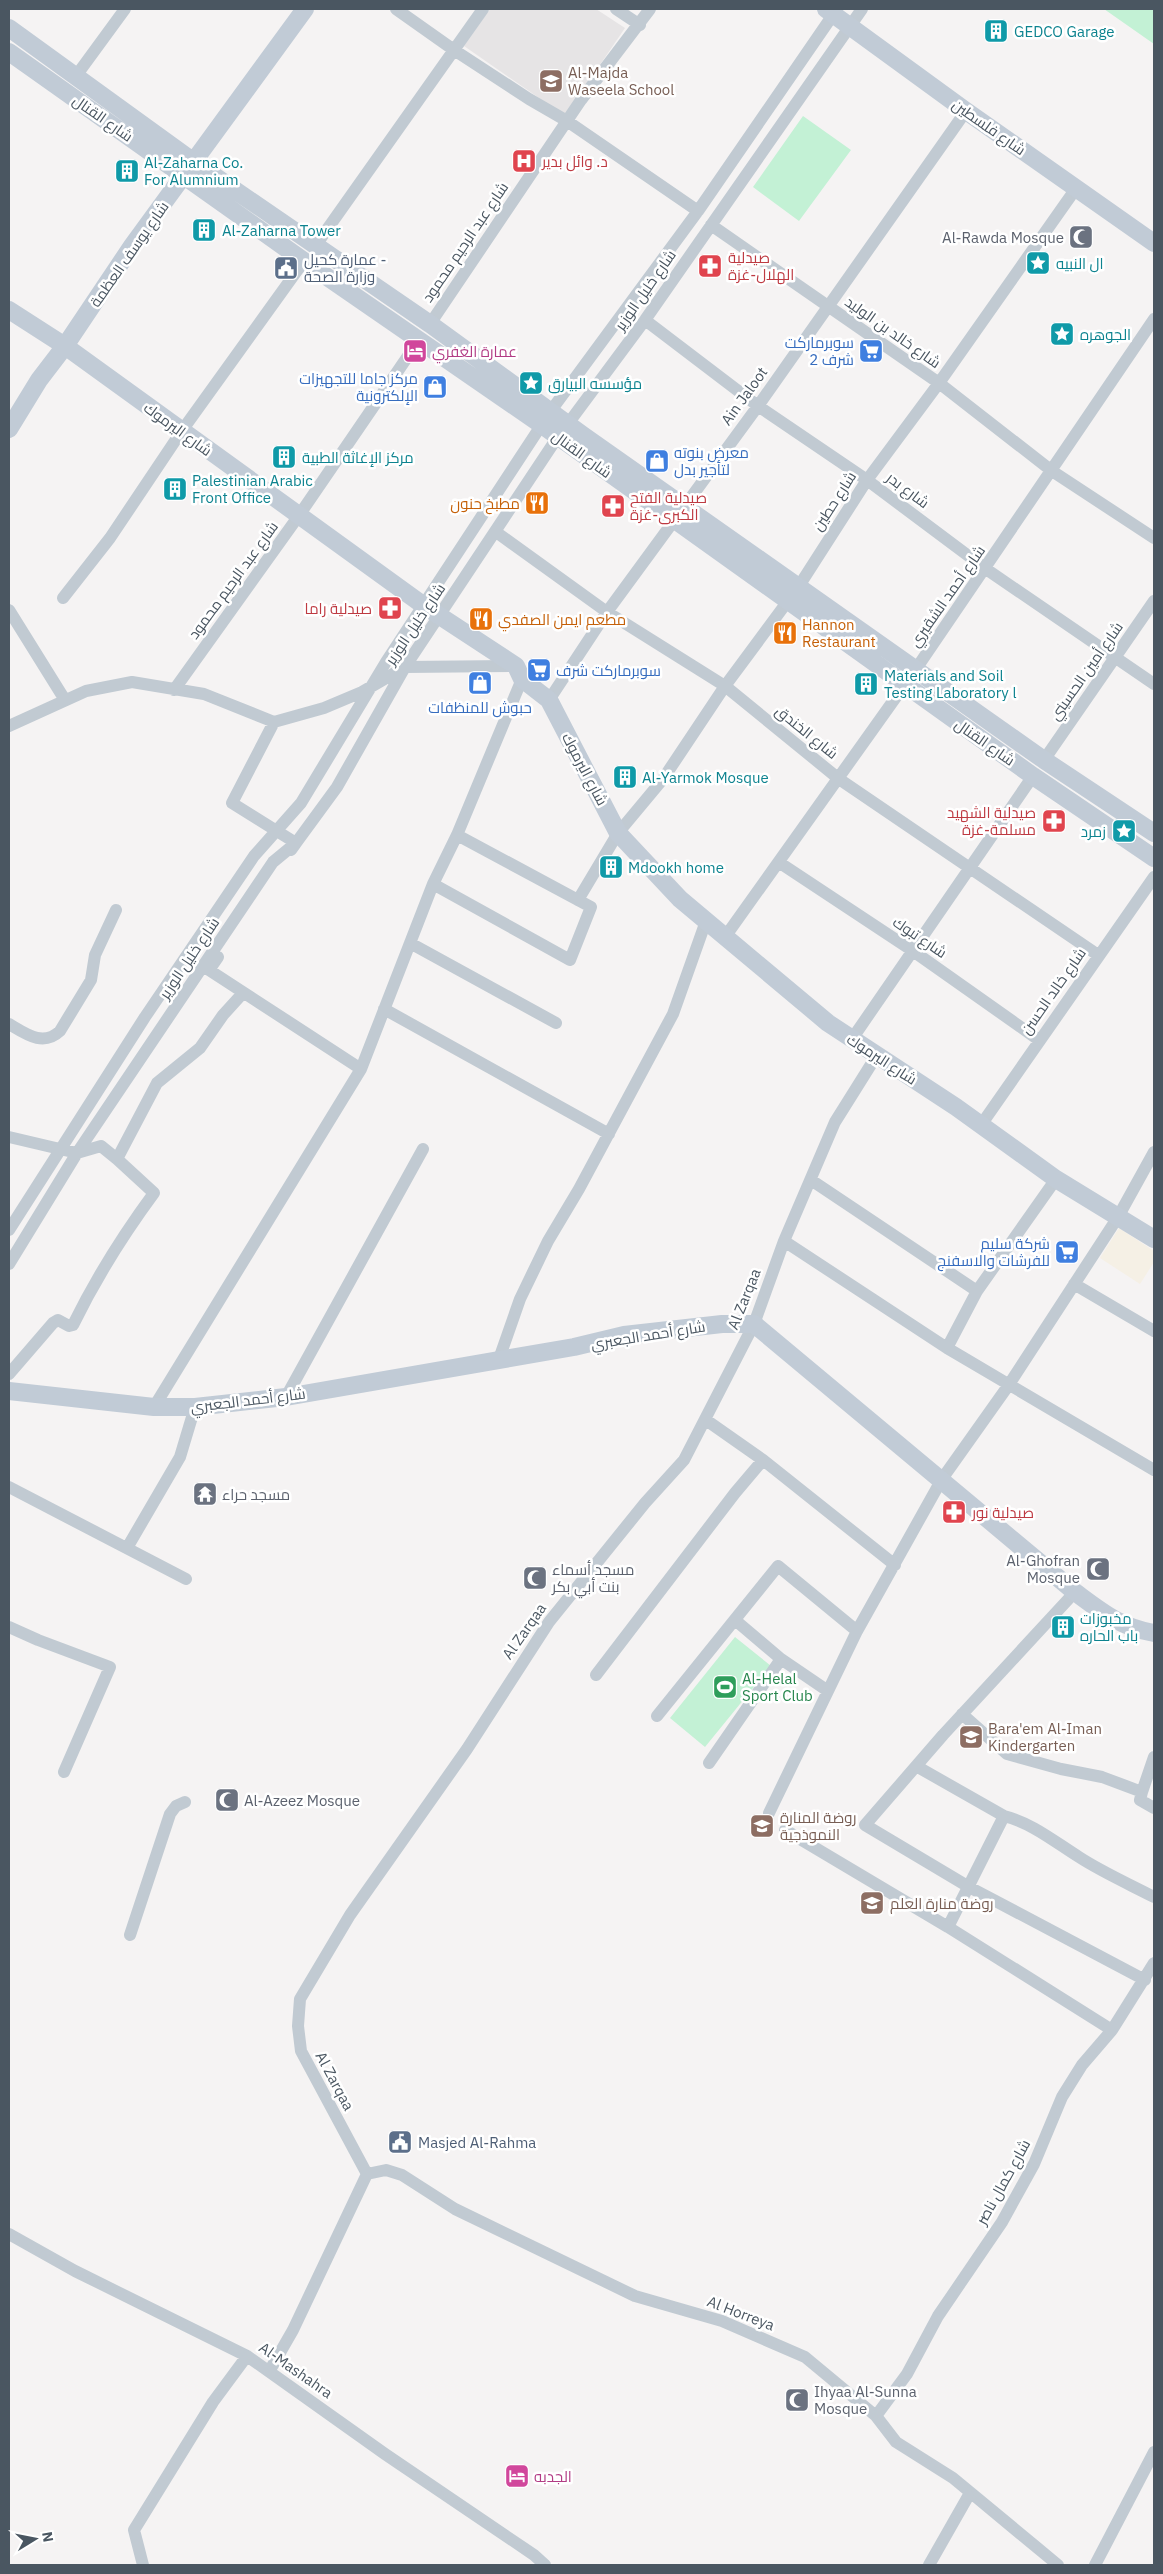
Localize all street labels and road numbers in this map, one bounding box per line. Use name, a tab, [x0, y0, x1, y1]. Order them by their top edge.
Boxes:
street label: شارع القنال	[68, 90, 137, 147]
street label: شارع فلسطين	[947, 95, 1029, 161]
street label: شارع عبد الرحيم محمود	[418, 178, 514, 307]
street label: شارع يوسف العظمة	[85, 197, 174, 312]
street label: شارع خليل الوزير	[610, 246, 682, 336]
street label: شارع خالد بن الوليد	[840, 292, 945, 374]
street label: Ain Jaloot	[717, 363, 771, 429]
street label: شارع اليرموك	[139, 398, 216, 462]
street label: شارع القنال	[547, 426, 616, 484]
street label: شارع بدر	[881, 467, 933, 514]
street label: شارع حطين	[808, 468, 862, 535]
street label: شارع عبد الرحيم محمود	[184, 517, 284, 644]
street label: شارع أحمد الشقيري	[905, 542, 992, 652]
street label: شارع خليل الوزير	[380, 580, 451, 670]
street label: شارع أمين الحسيني	[1045, 618, 1129, 726]
street label: شارع الخندق	[771, 701, 842, 765]
street label: شارع القنال	[950, 714, 1019, 771]
street label: شارع اليرموك	[556, 729, 612, 810]
street label: شارع تبوك	[888, 912, 951, 964]
street label: شارع خليل الوزير	[154, 914, 225, 1004]
street label: شارع خالد الحسن	[1016, 944, 1091, 1039]
street label: شارع اليرموك	[842, 1029, 921, 1090]
street label: Al Zarqaa	[723, 1266, 765, 1332]
street label: شارع أحمد الجعبري	[589, 1317, 707, 1356]
street label: شارع أحمد الجعبري	[189, 1384, 307, 1419]
street label: Al Zarqaa	[498, 1599, 550, 1663]
street label: Al Zarqaa	[312, 2048, 358, 2114]
street label: شارع كمال ناصر	[971, 2136, 1036, 2230]
street label: Al Horreya	[705, 2291, 777, 2335]
street label: Al-Mashahra	[256, 2338, 336, 2402]

